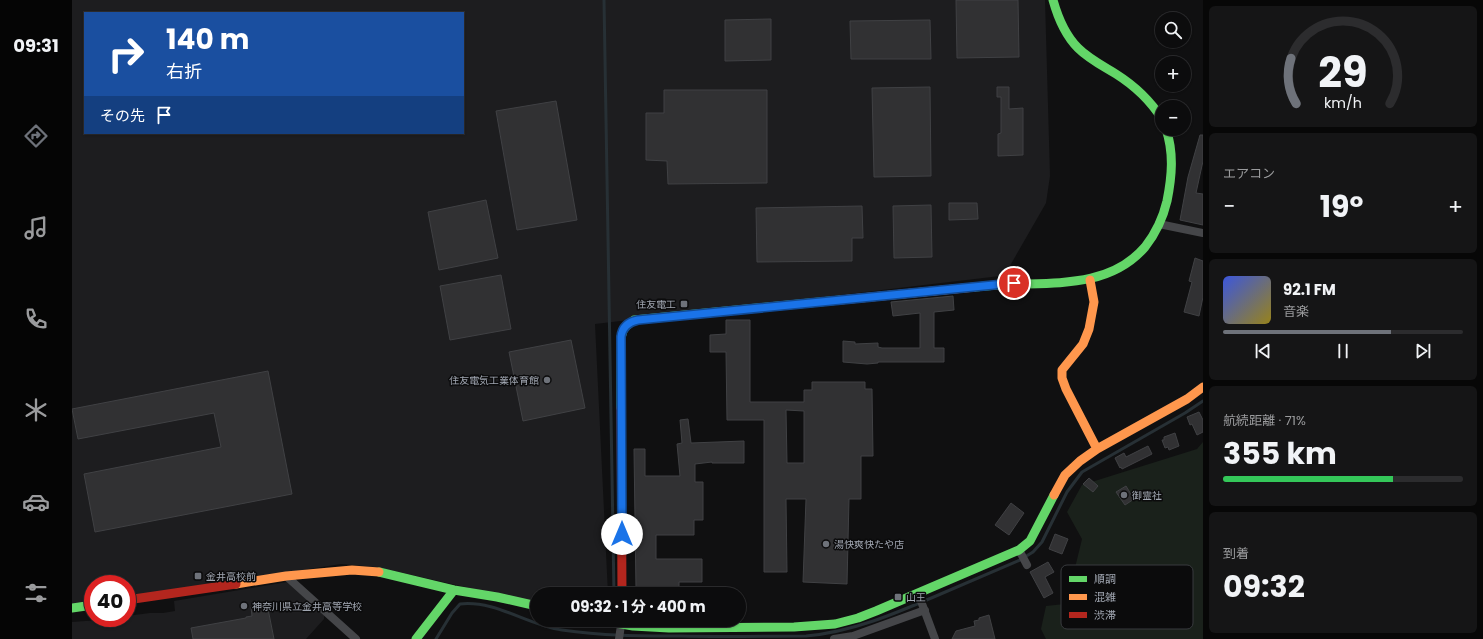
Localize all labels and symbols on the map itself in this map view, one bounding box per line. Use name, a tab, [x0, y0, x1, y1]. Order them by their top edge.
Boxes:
pin	[997, 266, 1031, 300]
place label: 住友電工	[636, 297, 676, 312]
marker: 住友電工	[679, 299, 689, 309]
place label: 住友電気工業体育館	[449, 373, 539, 388]
marker: 住友電気工業体育館	[542, 375, 552, 385]
place label: 御霊社	[1132, 488, 1162, 503]
marker: 御霊社	[1119, 490, 1129, 500]
position arrow	[601, 513, 643, 555]
place label: 湯快爽快たや店	[834, 537, 904, 552]
marker: 湯快爽快たや店	[821, 539, 831, 549]
legend	[1061, 565, 1193, 629]
place label: 金井高校前	[206, 569, 256, 584]
marker: 金井高校前	[193, 571, 203, 581]
text: 順調	[1094, 571, 1116, 587]
speed limit sign: 40	[84, 575, 136, 627]
text: 混雑	[1094, 589, 1116, 605]
place label: 山王	[906, 590, 926, 605]
marker: 山王	[893, 592, 903, 602]
place label: 神奈川県立金井高等学校	[252, 599, 362, 614]
marker: 神奈川県立金井高等学校	[239, 601, 249, 611]
text: 渋滞	[1094, 607, 1116, 623]

